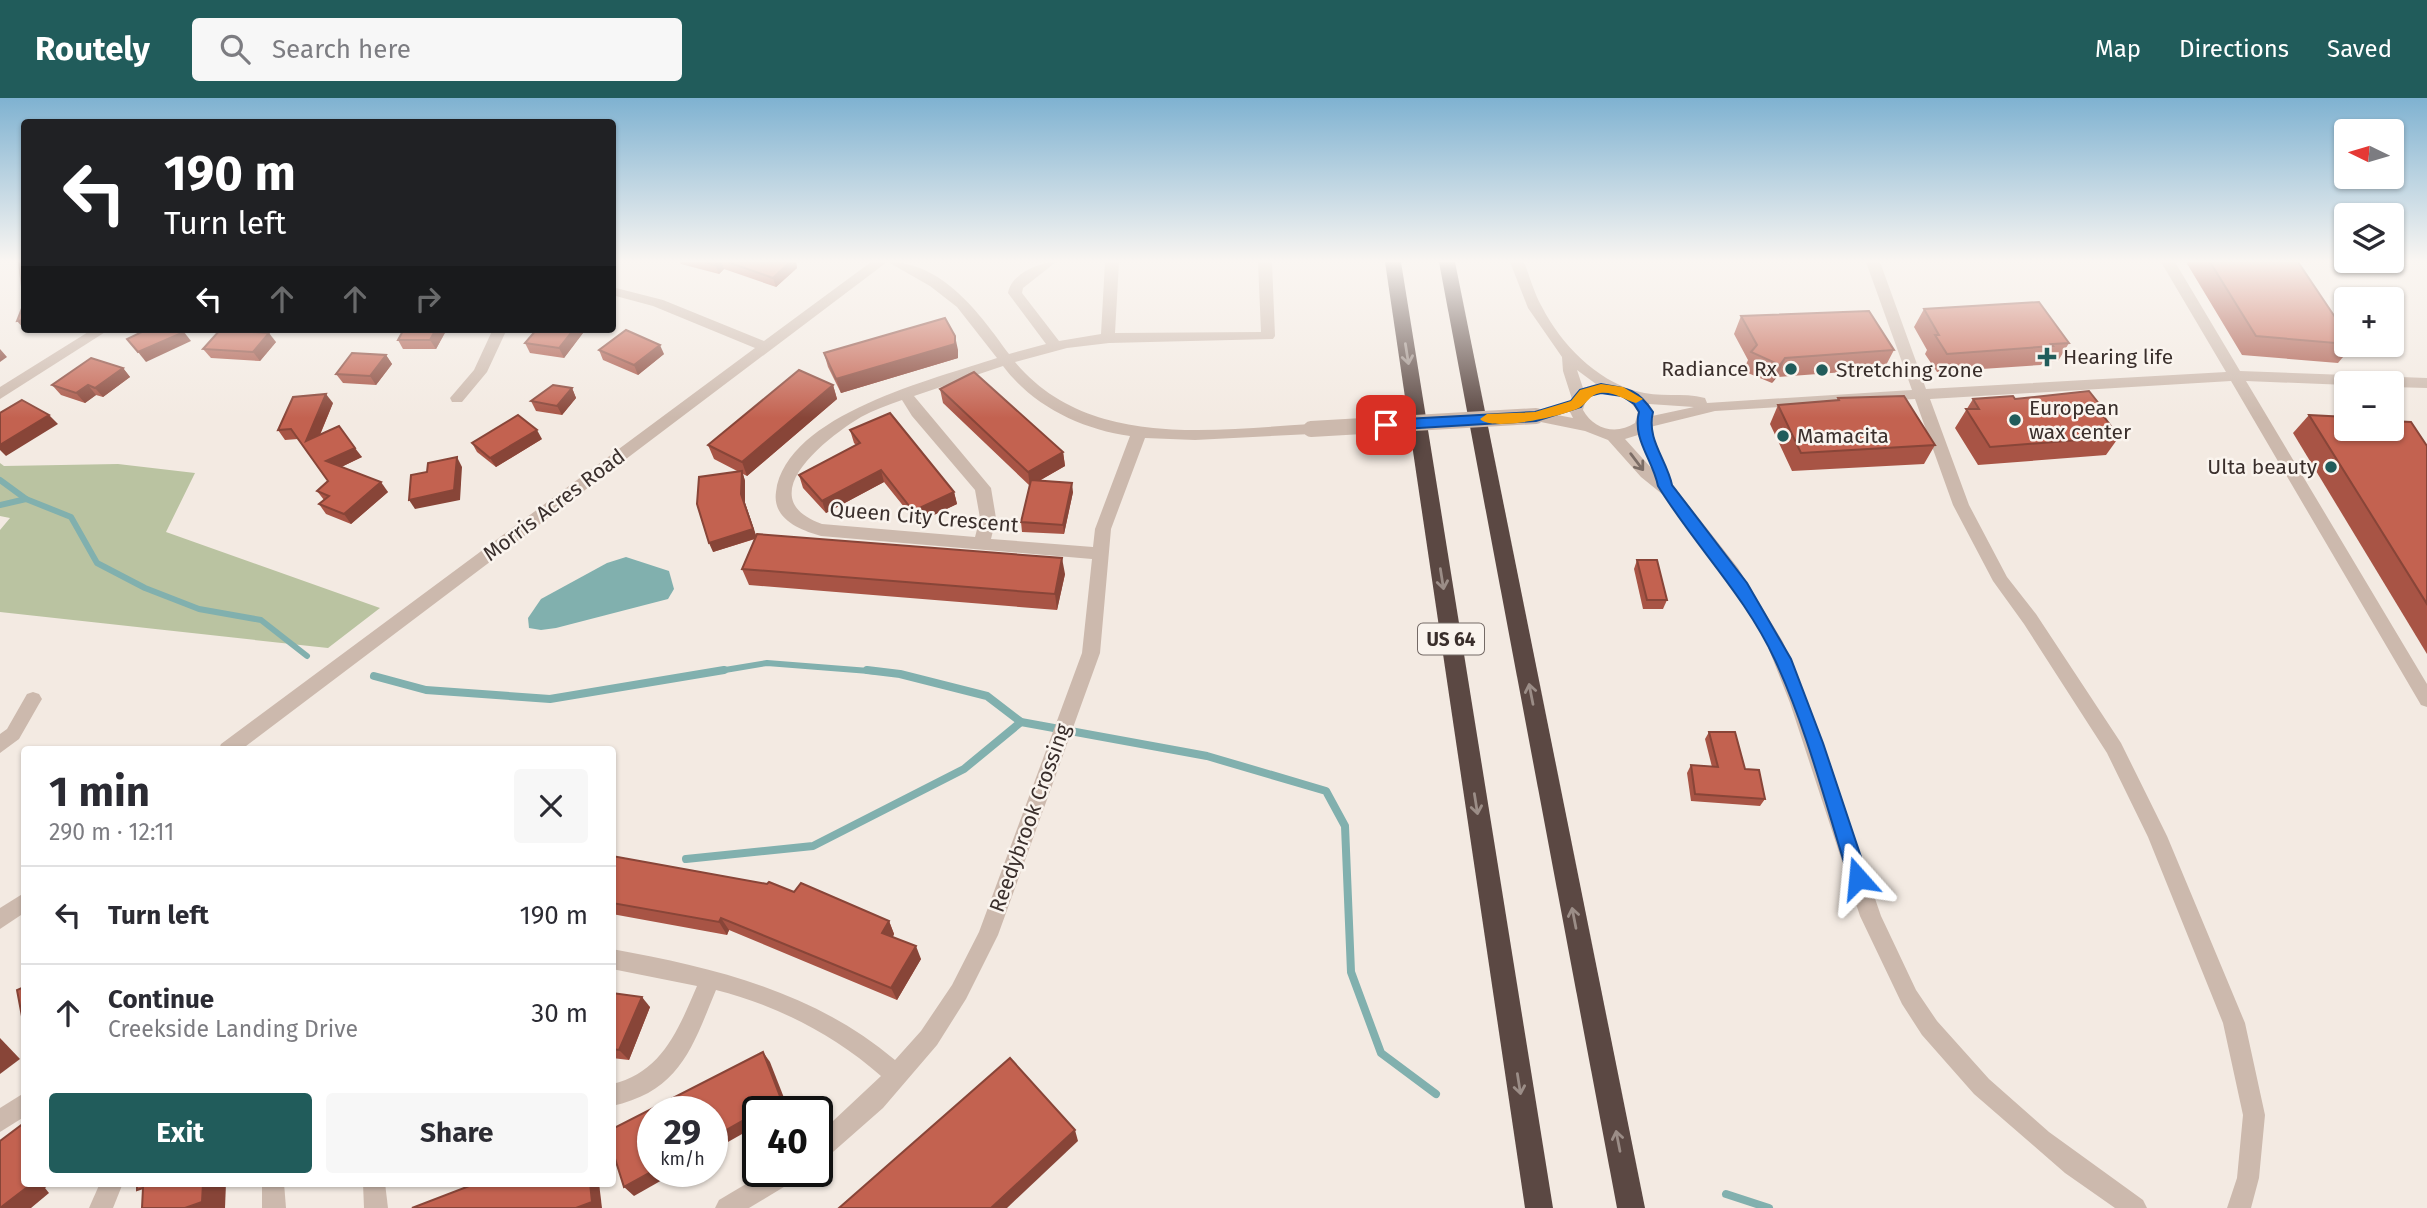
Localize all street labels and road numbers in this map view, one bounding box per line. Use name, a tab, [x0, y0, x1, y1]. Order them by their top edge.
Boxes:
street label: Morris Acres Road	[478, 443, 630, 567]
street label: Queen City Crescent	[828, 496, 1020, 538]
road number: US 64	[1418, 624, 1484, 654]
street label: Reedybrook Crossing	[984, 720, 1076, 916]

